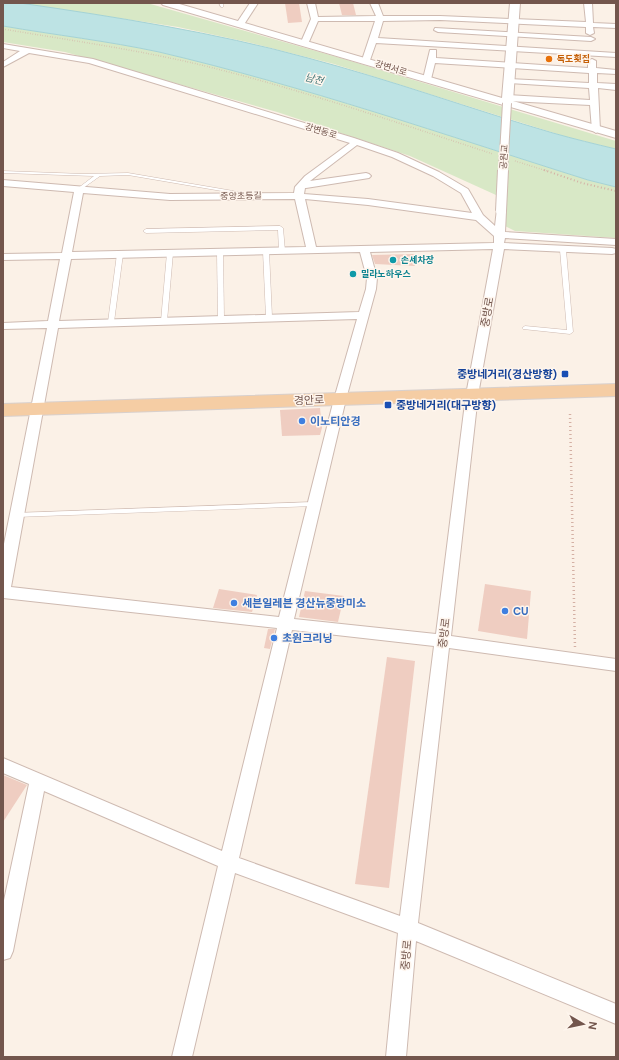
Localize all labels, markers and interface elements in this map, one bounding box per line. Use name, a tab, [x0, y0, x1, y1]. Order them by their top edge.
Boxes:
place label: 독도횟집	[556, 53, 590, 65]
marker: 독도횟집	[544, 54, 554, 64]
street label: 강변서로	[373, 57, 409, 79]
water label: 남천	[303, 70, 326, 88]
street label: 강변동로	[303, 120, 339, 142]
street label: 공원교	[497, 144, 511, 170]
street label: 중앙초등길	[220, 190, 262, 202]
place label: 손세차장	[401, 254, 434, 266]
marker: 손세차장	[388, 255, 398, 265]
place label: 밀라노하우스	[361, 268, 411, 280]
marker: 밀라노하우스	[348, 269, 358, 279]
street label: 중방로	[477, 296, 497, 328]
place label: 중방네거리(경산방향)	[457, 367, 557, 381]
marker: 중방네거리(경산방향)	[560, 369, 570, 379]
street label: 경안로	[294, 392, 324, 408]
place label: 중방네거리(대구방향)	[396, 398, 496, 412]
marker: 중방네거리(대구방향)	[383, 400, 393, 410]
place label: 이노티안경	[310, 414, 361, 428]
marker: 이노티안경	[297, 416, 307, 426]
place label: 세븐일레븐 경산뉴중방미소	[242, 596, 366, 610]
marker: 세븐일레븐 경산뉴중방미소	[229, 598, 239, 608]
place label: CU	[513, 604, 529, 618]
marker: CU	[500, 606, 510, 616]
street label: 중방로	[435, 617, 453, 649]
place label: 초원크리닝	[282, 631, 333, 645]
marker: 초원크리닝	[269, 633, 279, 643]
street label: 중방로	[398, 939, 414, 971]
north arrow	[563, 1004, 603, 1044]
text: N	[585, 1021, 600, 1031]

